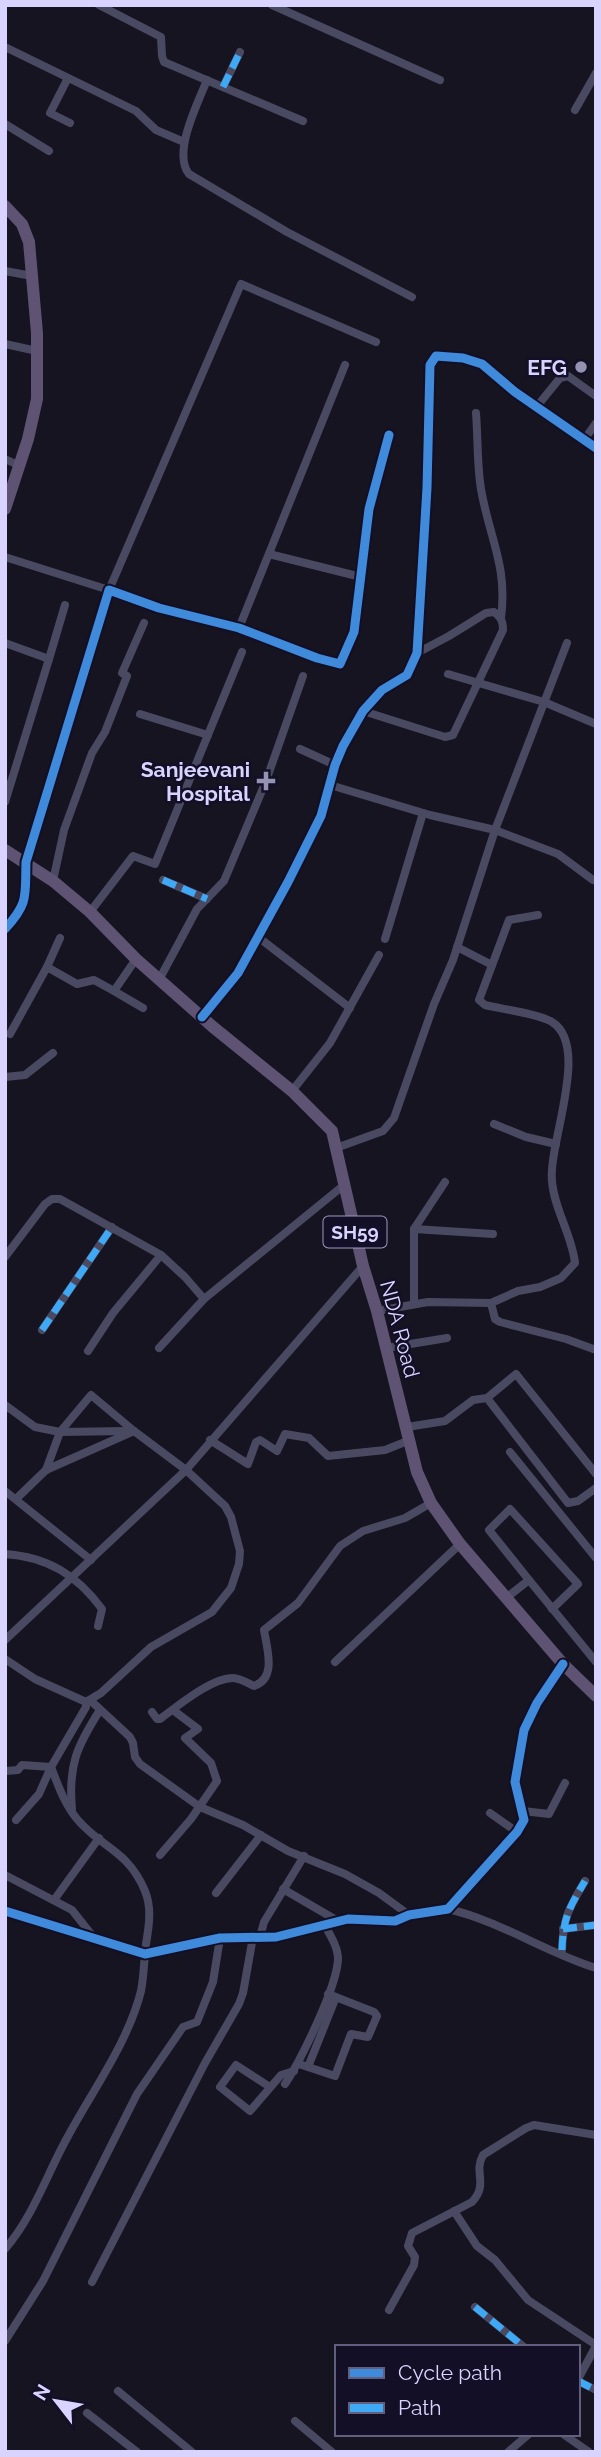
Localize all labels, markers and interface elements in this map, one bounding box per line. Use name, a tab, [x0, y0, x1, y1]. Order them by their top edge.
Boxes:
place label: EFG	[527, 355, 567, 380]
marker: EFG	[573, 359, 589, 375]
place label: Sanjeevani Hospital	[141, 757, 250, 806]
marker: Sanjeevani Hospital	[256, 771, 276, 791]
road number: SH59	[324, 1216, 386, 1248]
street label: NDA Road	[375, 1277, 425, 1381]
legend	[335, 2345, 580, 2436]
text: Cycle path	[398, 2360, 502, 2385]
north arrow	[21, 2366, 91, 2436]
text: N	[28, 2380, 55, 2404]
text: Path	[398, 2395, 442, 2420]

